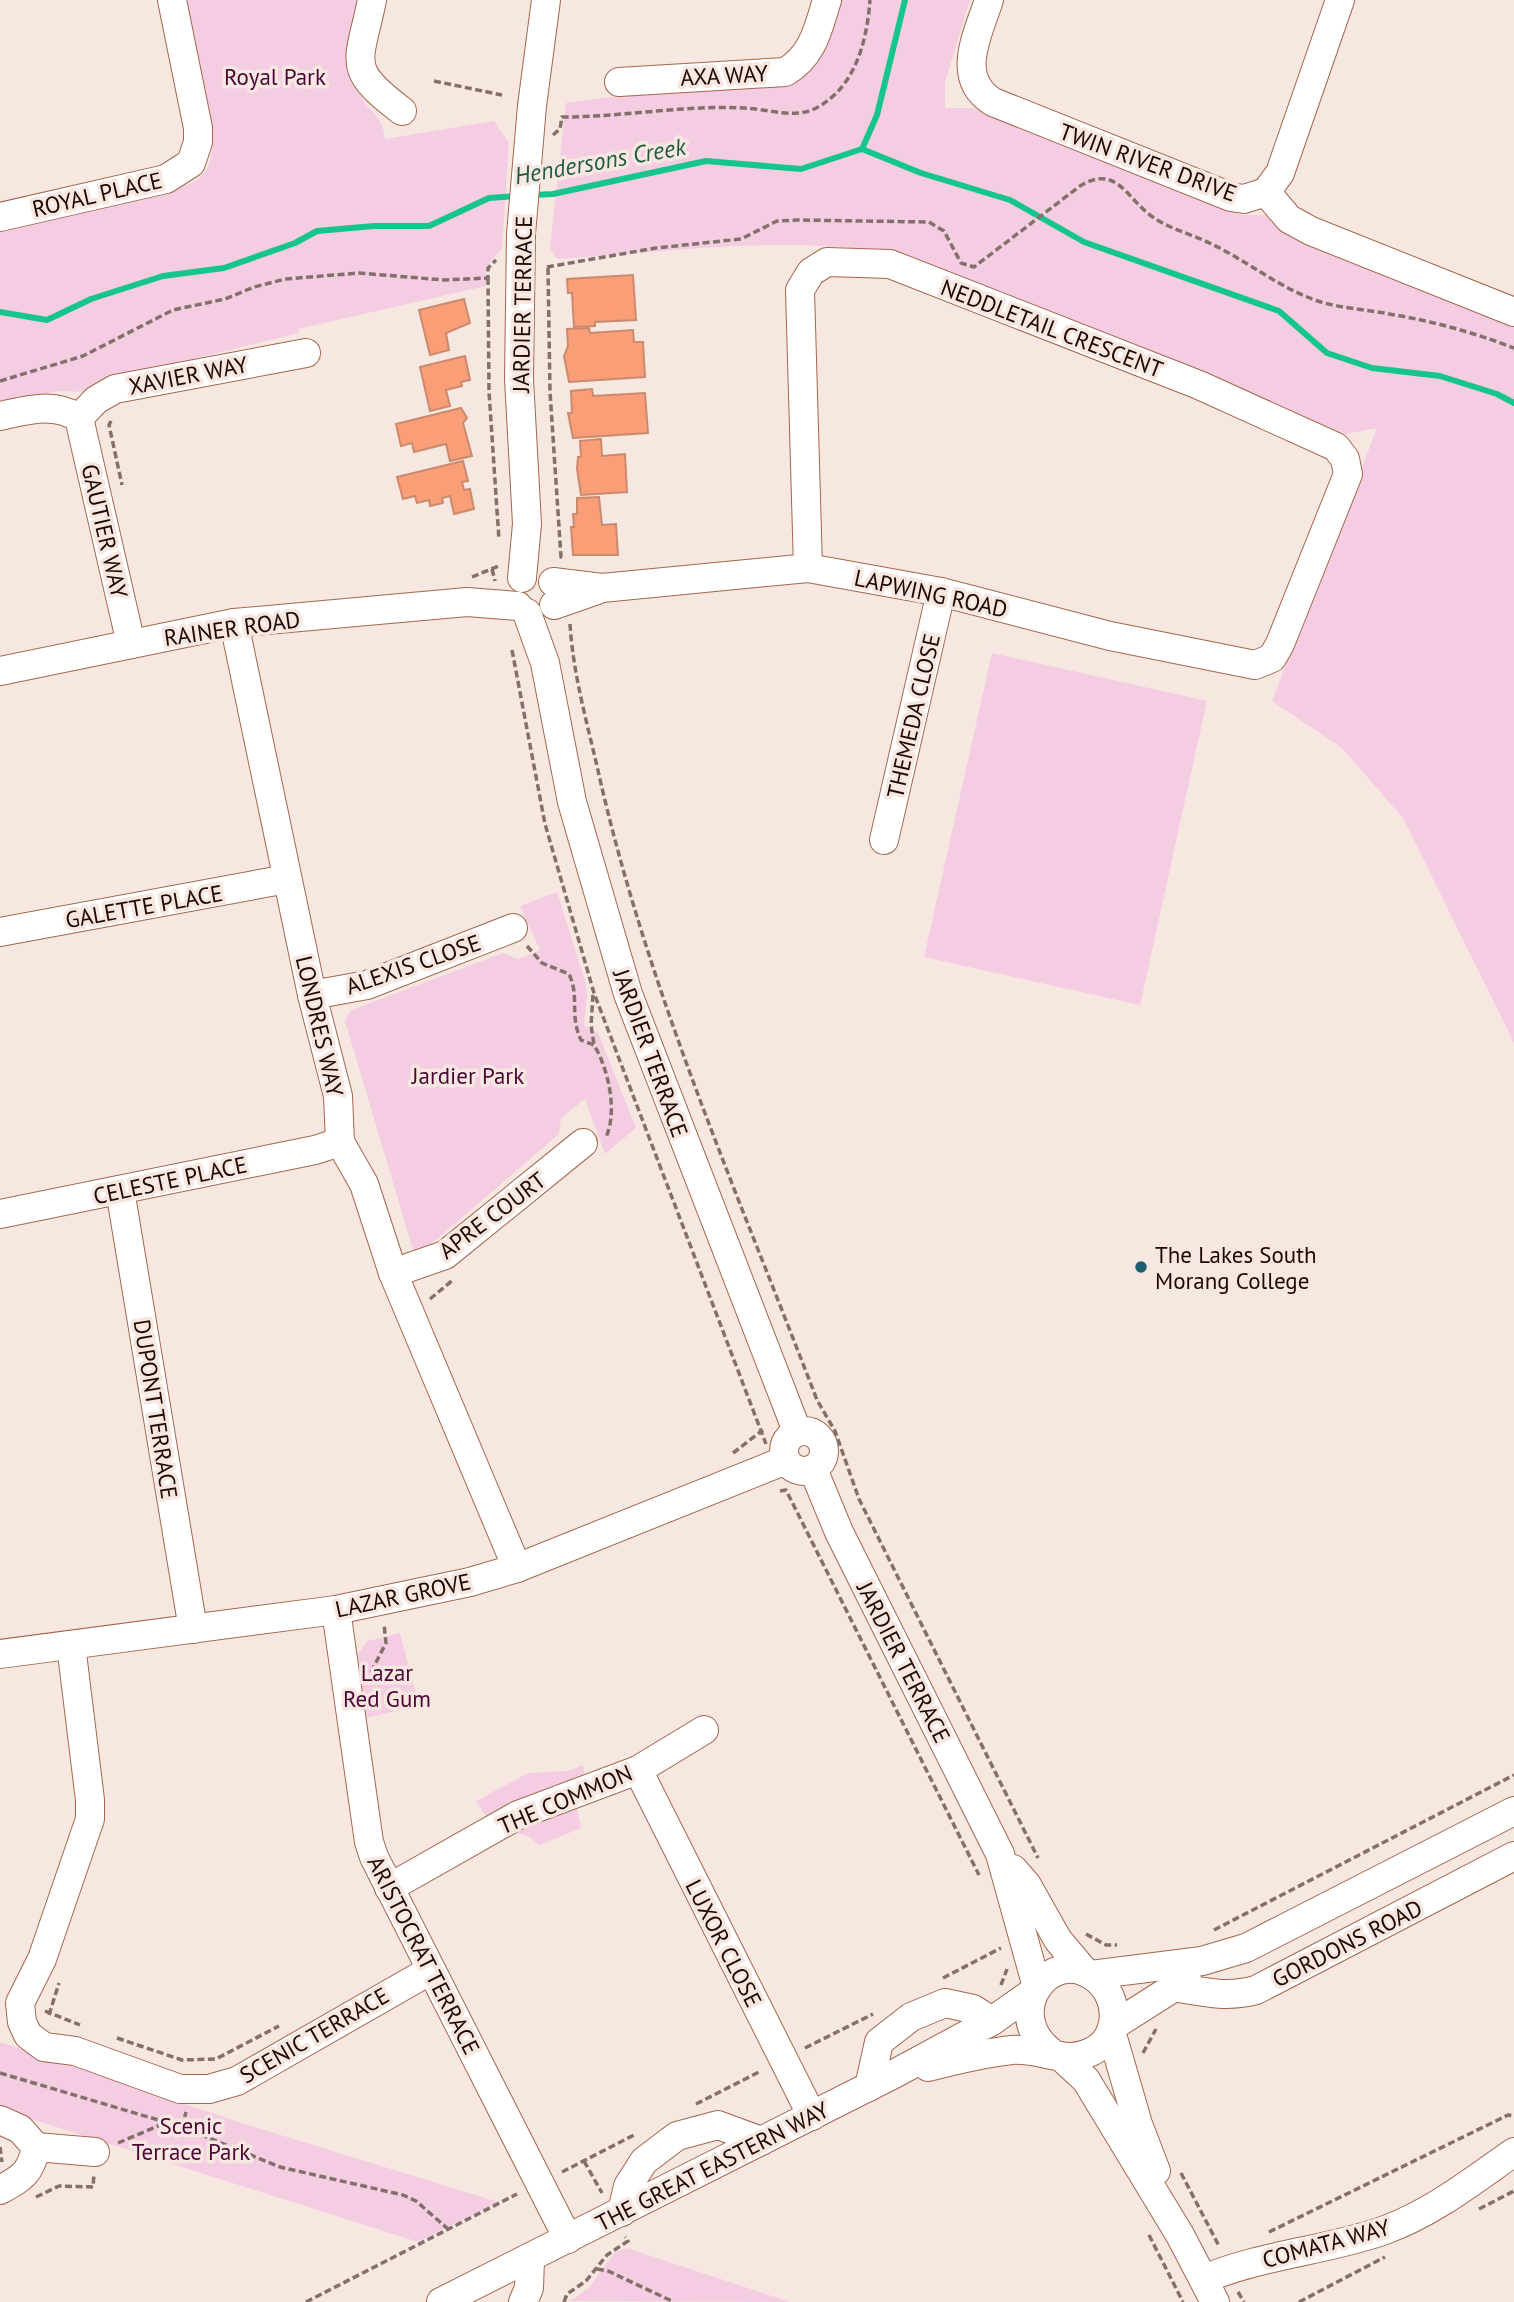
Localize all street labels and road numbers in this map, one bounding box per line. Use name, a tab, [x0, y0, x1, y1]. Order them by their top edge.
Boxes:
street label: AXA WAY	[679, 58, 769, 92]
street label: TWIN RIVER DRIVE	[1055, 116, 1241, 208]
street label: ROYAL PLACE	[29, 165, 165, 223]
street label: JARDIER TERRACE	[506, 215, 538, 394]
street label: NEDDLETAIL CRESCENT	[937, 272, 1167, 384]
street label: XAVIER WAY	[126, 349, 250, 401]
street label: GAUTIER WAY	[75, 461, 135, 601]
street label: LAPWING ROAD	[852, 563, 1010, 623]
street label: RAINER ROAD	[162, 604, 302, 652]
street label: THEMEDA CLOSE	[880, 631, 946, 801]
street label: GALETTE PLACE	[63, 878, 225, 934]
street label: ALEXIS CLOSE	[342, 927, 484, 1001]
street label: LONDRES WAY	[290, 953, 350, 1099]
street label: JARDIER TERRACE	[607, 964, 695, 1141]
street label: CELESTE PLACE	[91, 1150, 249, 1210]
street label: APRE COURT	[433, 1165, 552, 1265]
street label: DUPONT TERRACE	[128, 1317, 184, 1501]
street label: LAZAR GROVE	[333, 1566, 473, 1624]
street label: JARDIER TERRACE	[850, 1576, 957, 1748]
street label: THE COMMON	[494, 1758, 636, 1840]
street label: ARISTOCRAT TERRACE	[361, 1851, 487, 2059]
street label: LUXOR CLOSE	[679, 1874, 769, 2012]
street label: GORDONS ROAD	[1267, 1893, 1427, 1993]
street label: SCENIC TERRACE	[234, 1981, 394, 2089]
street label: THE GREAT EASTERN WAY	[591, 2094, 834, 2237]
street label: COMATA WAY	[1259, 2212, 1393, 2274]

